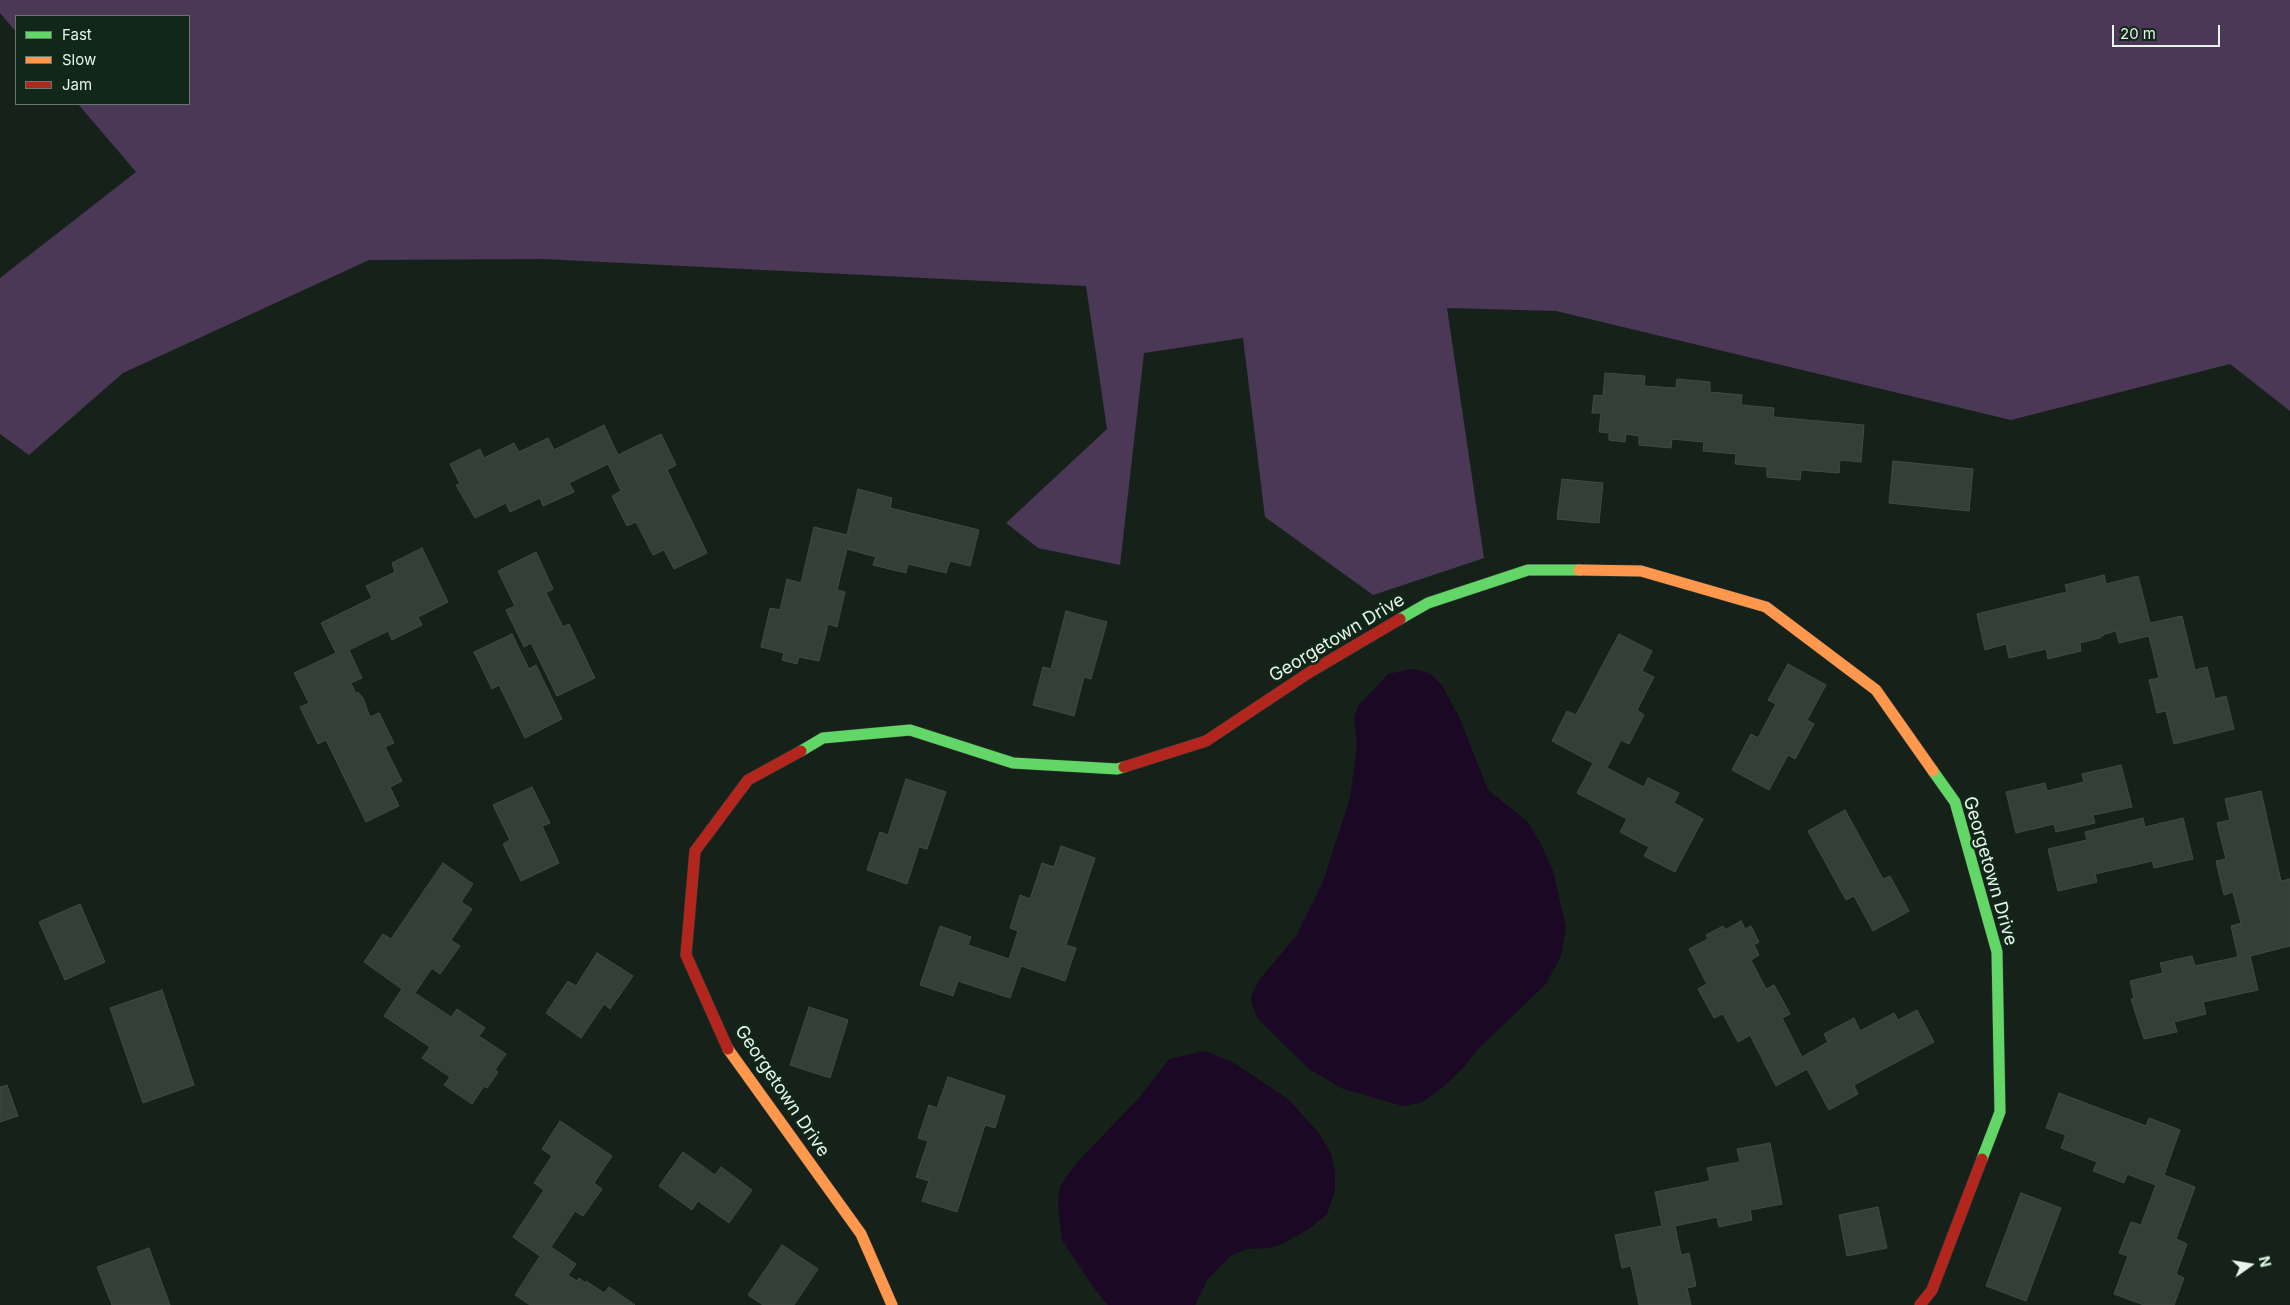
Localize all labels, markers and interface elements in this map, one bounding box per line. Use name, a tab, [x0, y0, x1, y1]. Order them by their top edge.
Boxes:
legend	[15, 15, 190, 105]
scale bar	[2115, 15, 2222, 47]
text: 20 m	[2120, 24, 2156, 43]
text: Fast	[62, 25, 92, 44]
text: Slow	[62, 50, 96, 69]
text: Jam	[62, 75, 92, 94]
street label: Georgetown Drive	[1265, 589, 1409, 687]
street label: Georgetown Drive	[1958, 794, 2022, 948]
street label: Georgetown Drive	[730, 1021, 834, 1161]
north arrow	[2225, 1240, 2275, 1290]
text: N	[2256, 1254, 2275, 1269]

